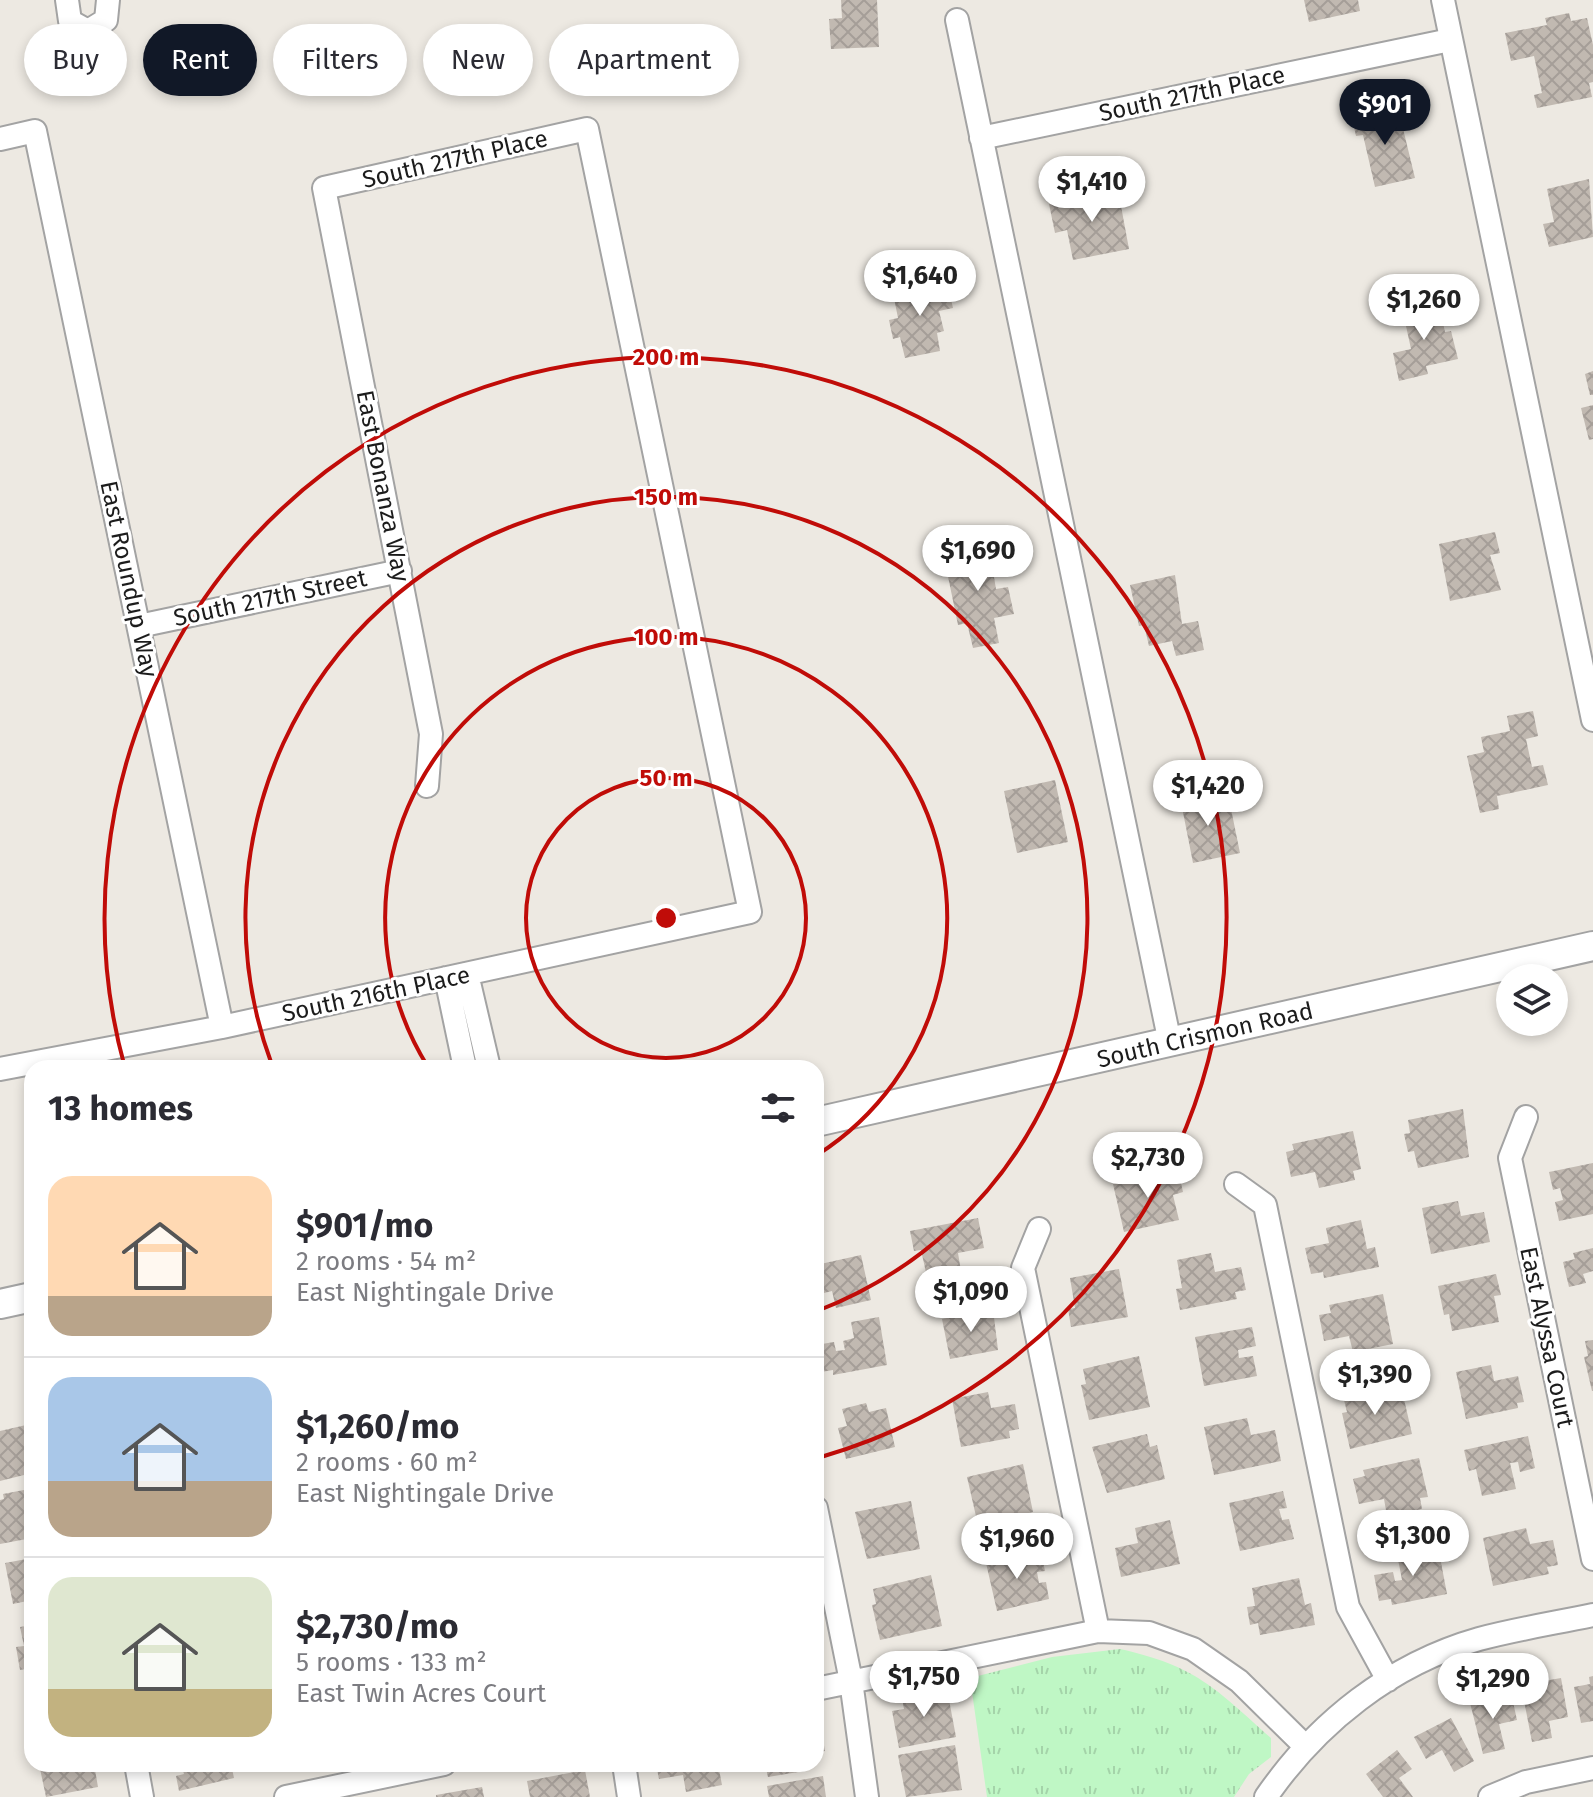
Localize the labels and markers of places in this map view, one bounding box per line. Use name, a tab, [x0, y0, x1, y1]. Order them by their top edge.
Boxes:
pin: $901	[1338, 79, 1432, 147]
pin: $1,410	[1027, 156, 1157, 224]
pin: $1,640	[855, 250, 985, 318]
pin: $1,260	[1359, 274, 1489, 342]
pin: $1,690	[913, 525, 1043, 593]
pin: $1,420	[1143, 760, 1273, 828]
centre of rings	[652, 904, 680, 932]
pin: $2,730	[1083, 1132, 1213, 1200]
pin: $1,090	[906, 1266, 1036, 1334]
pin: $1,390	[1310, 1349, 1440, 1417]
pin: $1,300	[1348, 1510, 1478, 1578]
pin: $1,960	[952, 1513, 1082, 1581]
pin: $1,750	[859, 1651, 989, 1719]
pin: $1,290	[1428, 1653, 1558, 1721]

